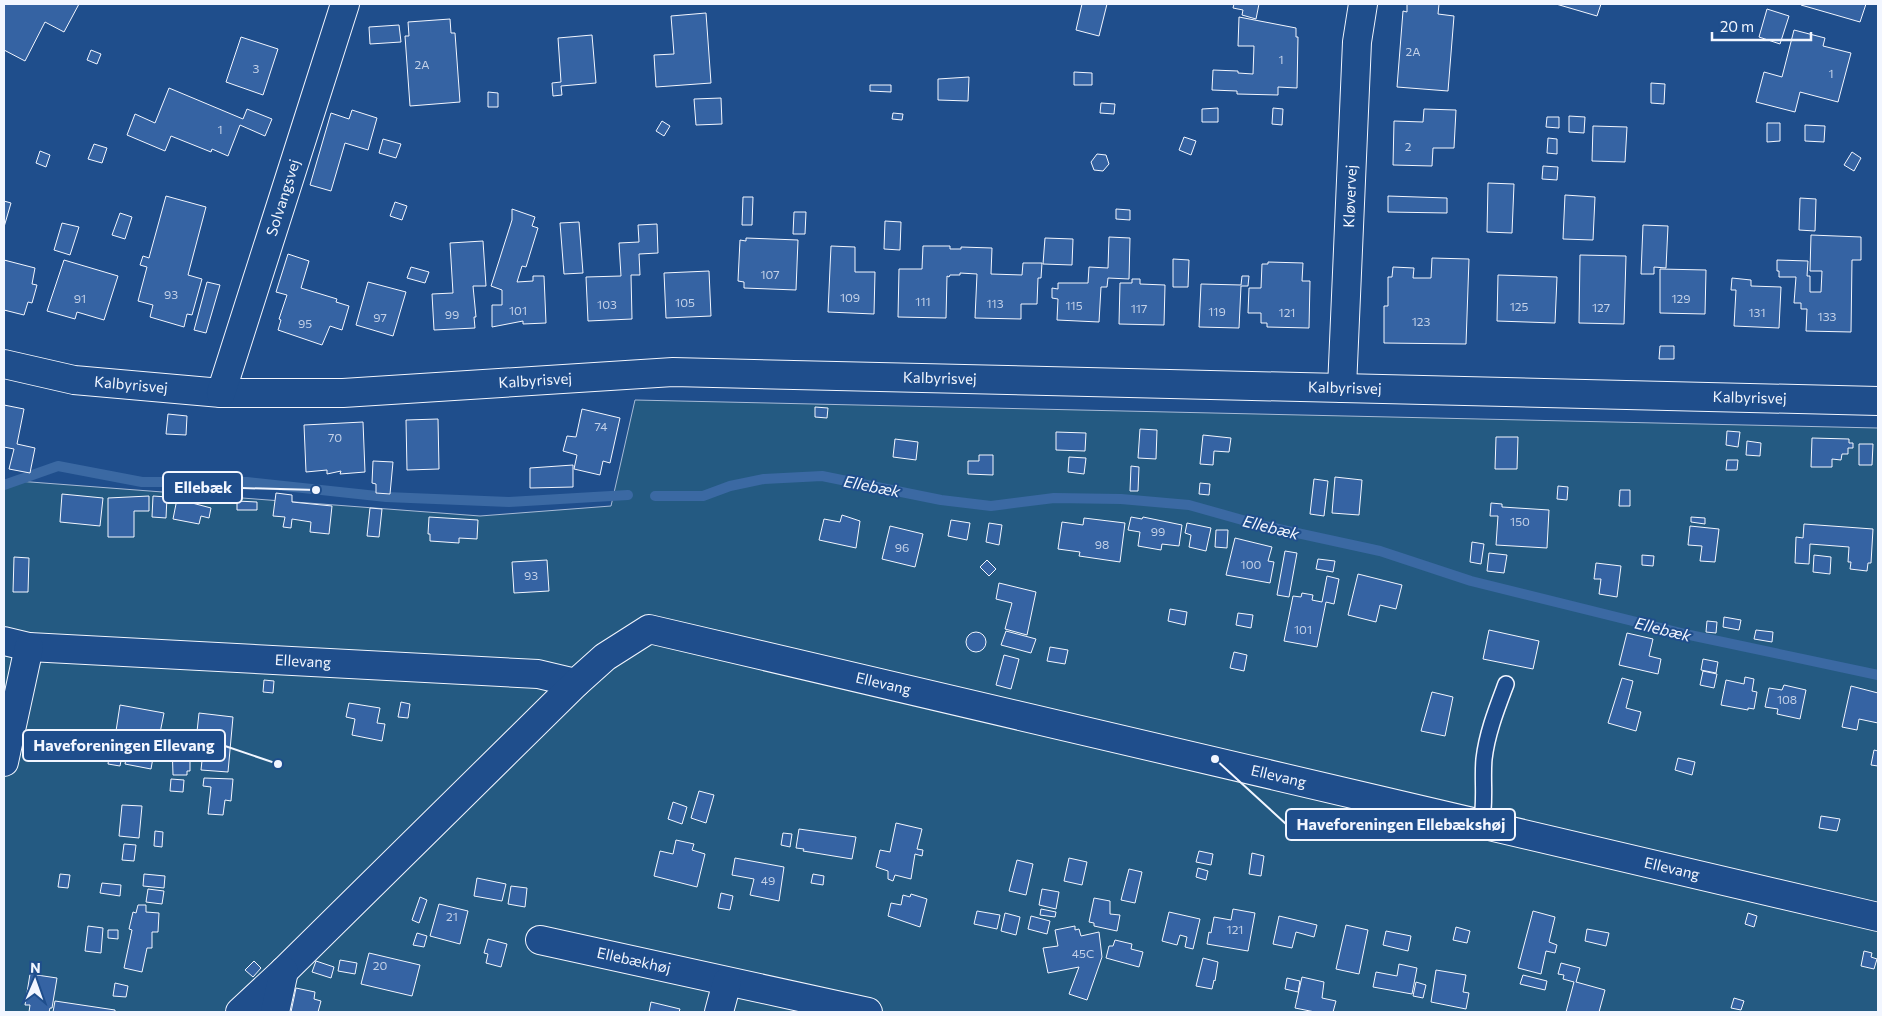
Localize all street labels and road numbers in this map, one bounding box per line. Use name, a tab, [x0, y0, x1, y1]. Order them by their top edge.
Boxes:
street label: Solvangsvej	[262, 157, 303, 238]
street label: Kløvervej	[1339, 164, 1360, 228]
street label: Kalbyrisvej	[498, 368, 573, 391]
street label: Kalbyrisvej	[903, 368, 977, 387]
street label: Kalbyrisvej	[93, 372, 169, 396]
street label: Kalbyrisvej	[1308, 377, 1382, 397]
street label: Kalbyrisvej	[1712, 387, 1787, 407]
street label: Ellevang	[274, 650, 332, 671]
street label: Ellevang	[854, 668, 913, 698]
street label: Ellevang	[1249, 760, 1308, 791]
street label: Ellevang	[1643, 853, 1702, 883]
street label: Ellebækhøj	[595, 943, 673, 976]

